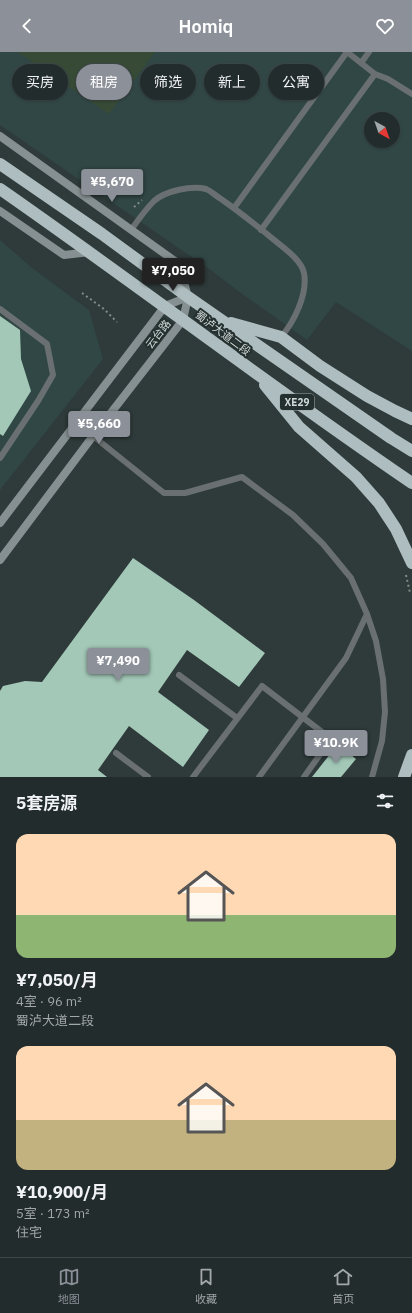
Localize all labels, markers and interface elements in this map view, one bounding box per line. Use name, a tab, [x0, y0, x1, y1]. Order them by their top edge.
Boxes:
icon: back	[16, 15, 38, 37]
text: Homiq	[179, 15, 233, 38]
icon: heart	[374, 15, 396, 37]
chip: 买房	[12, 64, 68, 100]
chip: 租房	[76, 64, 132, 100]
chip: 筛选	[140, 64, 196, 100]
chip: 新上	[204, 64, 260, 100]
chip: 公寓	[268, 64, 324, 100]
north arrow	[364, 112, 400, 148]
map controls	[364, 112, 400, 148]
pin: ¥5,670	[79, 169, 145, 203]
text: ¥5,670	[90, 173, 134, 190]
pin: ¥7,050	[140, 258, 206, 292]
text: ¥7,050	[151, 262, 195, 279]
street label: 蜀泸大道二段	[192, 308, 254, 358]
street label: 云台路	[142, 317, 174, 351]
road number: XE29	[280, 394, 314, 410]
pin: ¥5,660	[66, 411, 132, 445]
text: ¥5,660	[77, 415, 121, 432]
pin: ¥7,490	[85, 648, 151, 682]
text: ¥7,490	[96, 652, 140, 669]
pin: ¥10.9K	[303, 730, 369, 764]
text: ¥10.9K	[314, 734, 358, 751]
icon: filters	[374, 790, 396, 812]
text: 5套房源	[16, 792, 77, 814]
icon: home	[170, 860, 242, 932]
text: ¥7,050/月	[16, 969, 98, 991]
text: 4室 · 96 m²	[16, 993, 82, 1010]
text: 蜀泸大道二段	[16, 1012, 94, 1029]
icon: home	[170, 1072, 242, 1144]
text: ¥10,900/月	[16, 1181, 108, 1203]
text: 5室 · 173 m²	[16, 1205, 90, 1222]
text: 住宅	[16, 1224, 42, 1241]
tab: 地图	[58, 1266, 80, 1306]
tab: 收藏	[195, 1266, 217, 1306]
tab: 首页	[332, 1266, 354, 1306]

